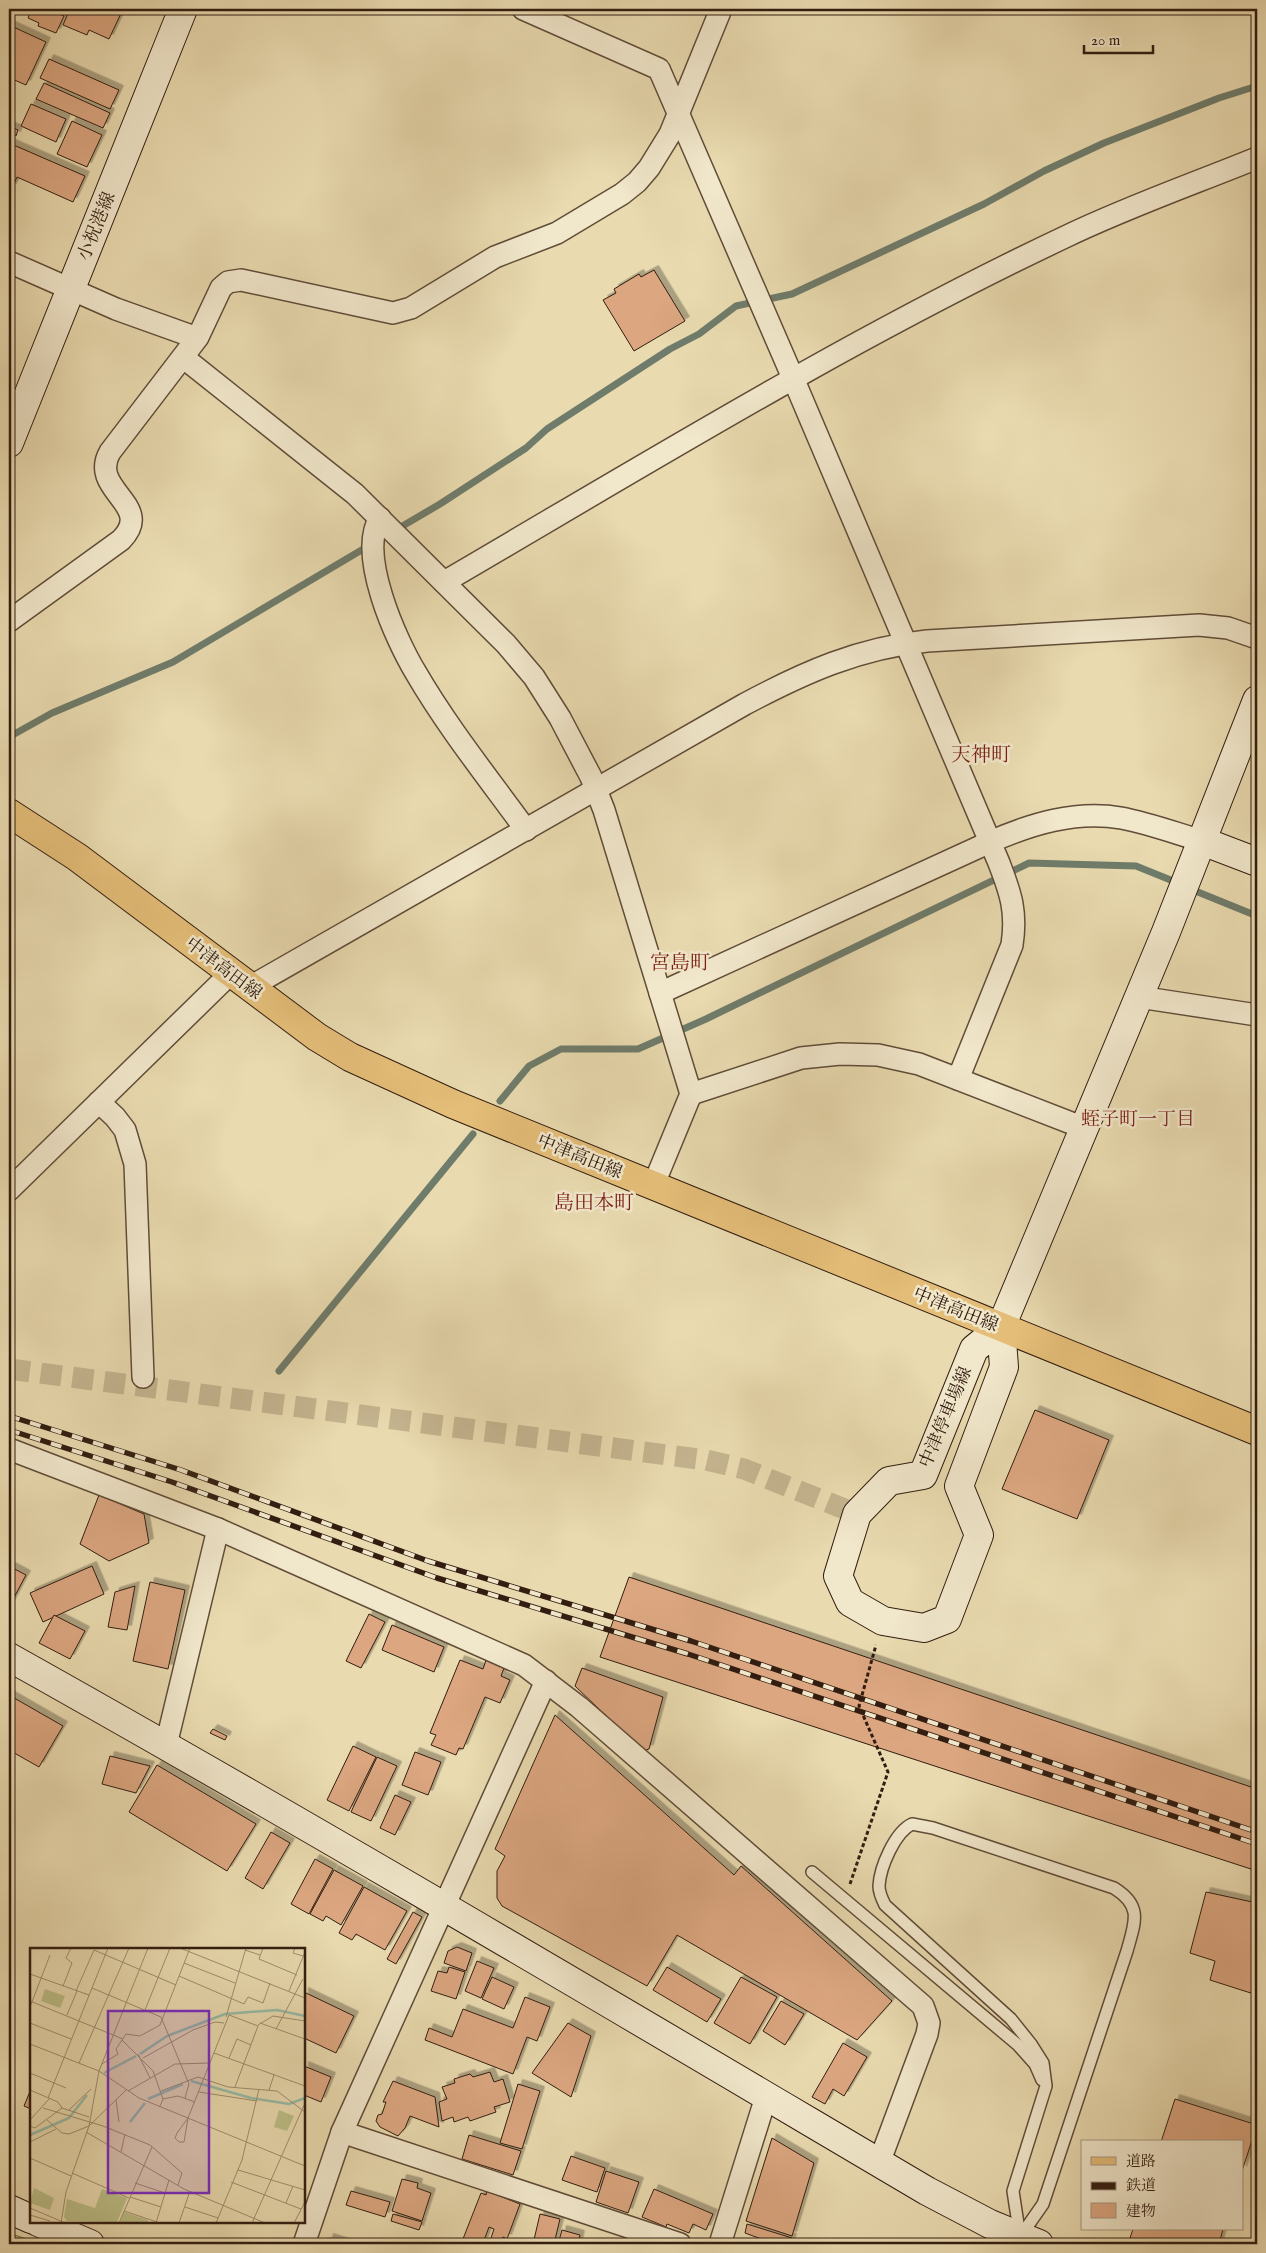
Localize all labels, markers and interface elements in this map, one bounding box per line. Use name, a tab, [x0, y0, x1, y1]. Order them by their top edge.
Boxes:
scale bar	[1084, 22, 1152, 54]
text: 20 m	[1091, 31, 1121, 50]
street label: 小祝港線	[73, 189, 122, 264]
district label: 天神町	[951, 743, 1011, 768]
street label: 中津高田線	[180, 933, 266, 1005]
district label: 宮島町	[650, 951, 710, 976]
district label: 蛭子町一丁目	[1081, 1108, 1195, 1132]
street label: 中津高田線	[533, 1130, 625, 1185]
district label: 島田本町	[554, 1191, 634, 1216]
street label: 中津高田線	[909, 1283, 1001, 1338]
street label: 中津停車場線	[915, 1363, 978, 1472]
inset map	[30, 1948, 305, 2223]
legend	[1081, 2140, 1244, 2230]
text: 道路	[1126, 2152, 1156, 2171]
text: 鉄道	[1126, 2176, 1156, 2195]
text: 建物	[1126, 2202, 1156, 2221]

